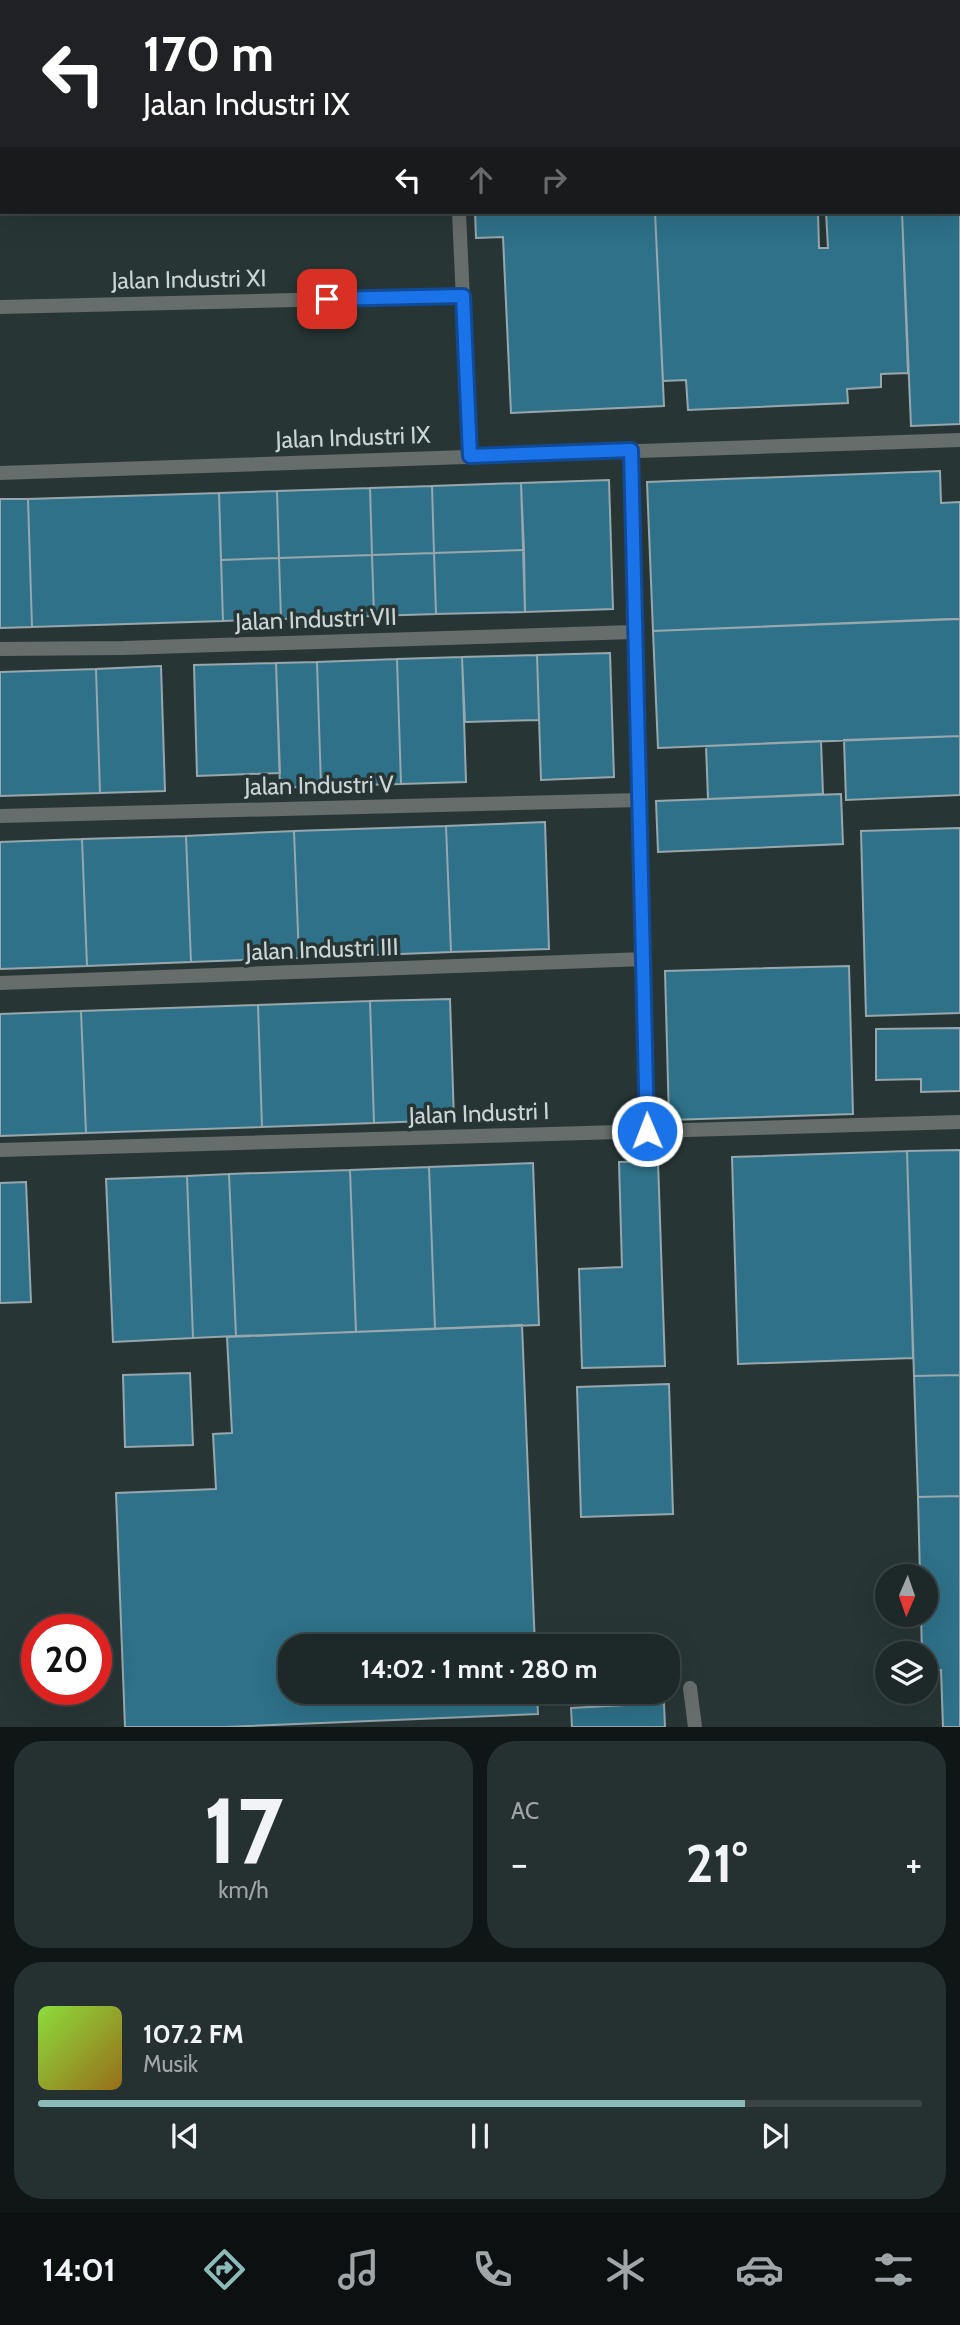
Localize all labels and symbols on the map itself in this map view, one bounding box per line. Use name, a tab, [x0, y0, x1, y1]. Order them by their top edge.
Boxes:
street label: Jalan Industri XI	[110, 263, 267, 295]
pin	[297, 269, 357, 329]
street label: Jalan Industri IX	[274, 420, 432, 454]
street label: Jalan Industri VII	[234, 602, 397, 636]
street label: Jalan Industri V	[243, 769, 394, 801]
street label: Jalan Industri III	[244, 932, 399, 966]
position arrow	[610, 1094, 684, 1168]
street label: Jalan Industri I	[407, 1096, 550, 1130]
north arrow	[875, 1564, 938, 1628]
speed limit sign: 20	[21, 1614, 112, 1705]

